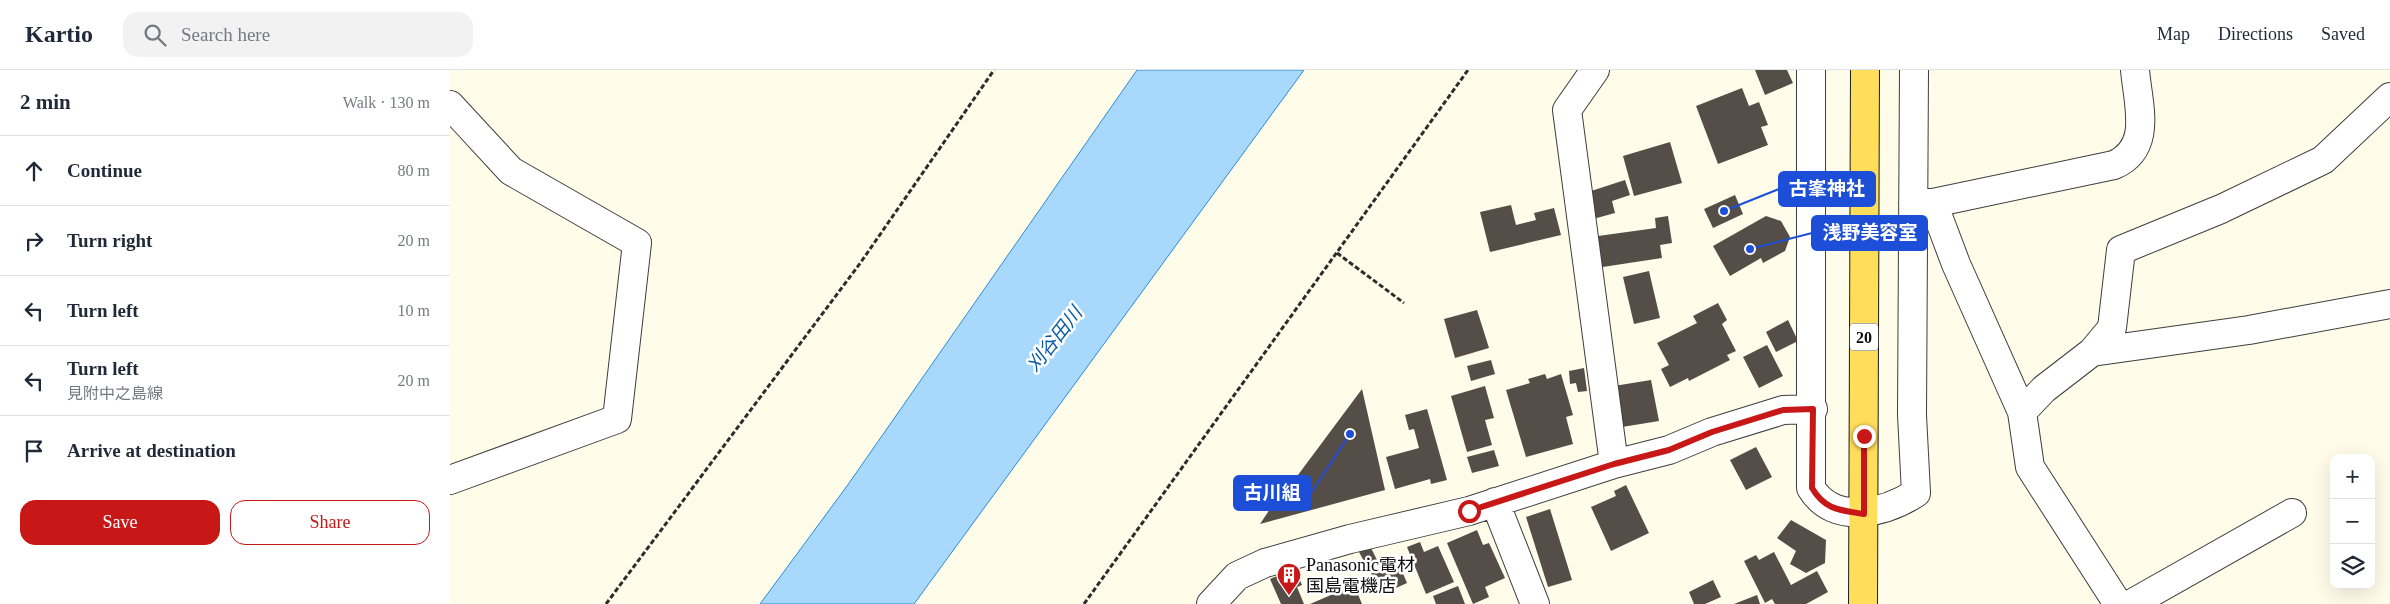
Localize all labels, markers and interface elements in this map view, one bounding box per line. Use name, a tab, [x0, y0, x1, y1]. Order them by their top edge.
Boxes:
search box	[123, 12, 473, 57]
text: Kartio	[25, 21, 93, 47]
icon: search	[141, 21, 169, 49]
text: Search here	[181, 24, 270, 45]
text: Map	[2157, 24, 2190, 44]
text: Directions	[2218, 24, 2293, 44]
text: Saved	[2321, 24, 2365, 44]
text: 2 min	[20, 90, 71, 114]
text: Walk · 130 m	[343, 94, 430, 111]
icon: ahead	[20, 157, 48, 185]
text: Continue	[67, 160, 142, 181]
text: 80 m	[398, 162, 430, 179]
callout: 古峯神社	[1779, 172, 1875, 206]
text: 古峯神社	[1789, 178, 1865, 199]
callout: 浅野美容室	[1812, 216, 1927, 250]
text: 浅野美容室	[1822, 222, 1918, 243]
icon: right	[20, 227, 48, 255]
text: Turn right	[67, 230, 152, 251]
text: 20 m	[398, 232, 430, 249]
icon: left	[20, 297, 48, 325]
text: Turn left	[67, 300, 139, 321]
water label: 刈谷田川	[1023, 301, 1087, 376]
text: 10 m	[398, 302, 430, 319]
road number: 20	[1850, 323, 1878, 350]
text: Turn left	[67, 358, 139, 379]
icon: left	[20, 367, 48, 395]
text: 20 m	[398, 372, 430, 389]
text: 見附中之島線	[67, 385, 163, 402]
route end	[1853, 425, 1876, 448]
icon: arrive	[20, 437, 48, 465]
text: Arrive at destination	[67, 440, 236, 461]
map controls	[2330, 454, 2375, 589]
button: +	[2330, 454, 2375, 499]
callout: 古川組	[1234, 476, 1311, 510]
text: 古川組	[1243, 482, 1301, 503]
button: −	[2330, 499, 2375, 544]
button: Save	[20, 500, 220, 545]
button: Share	[230, 500, 430, 545]
route start	[1458, 500, 1481, 523]
button: layers	[2330, 544, 2375, 589]
place label: Panasonic電材 国島電機店	[1306, 555, 1415, 596]
building icon: Panasonic電材 国島電機店	[1276, 562, 1302, 596]

